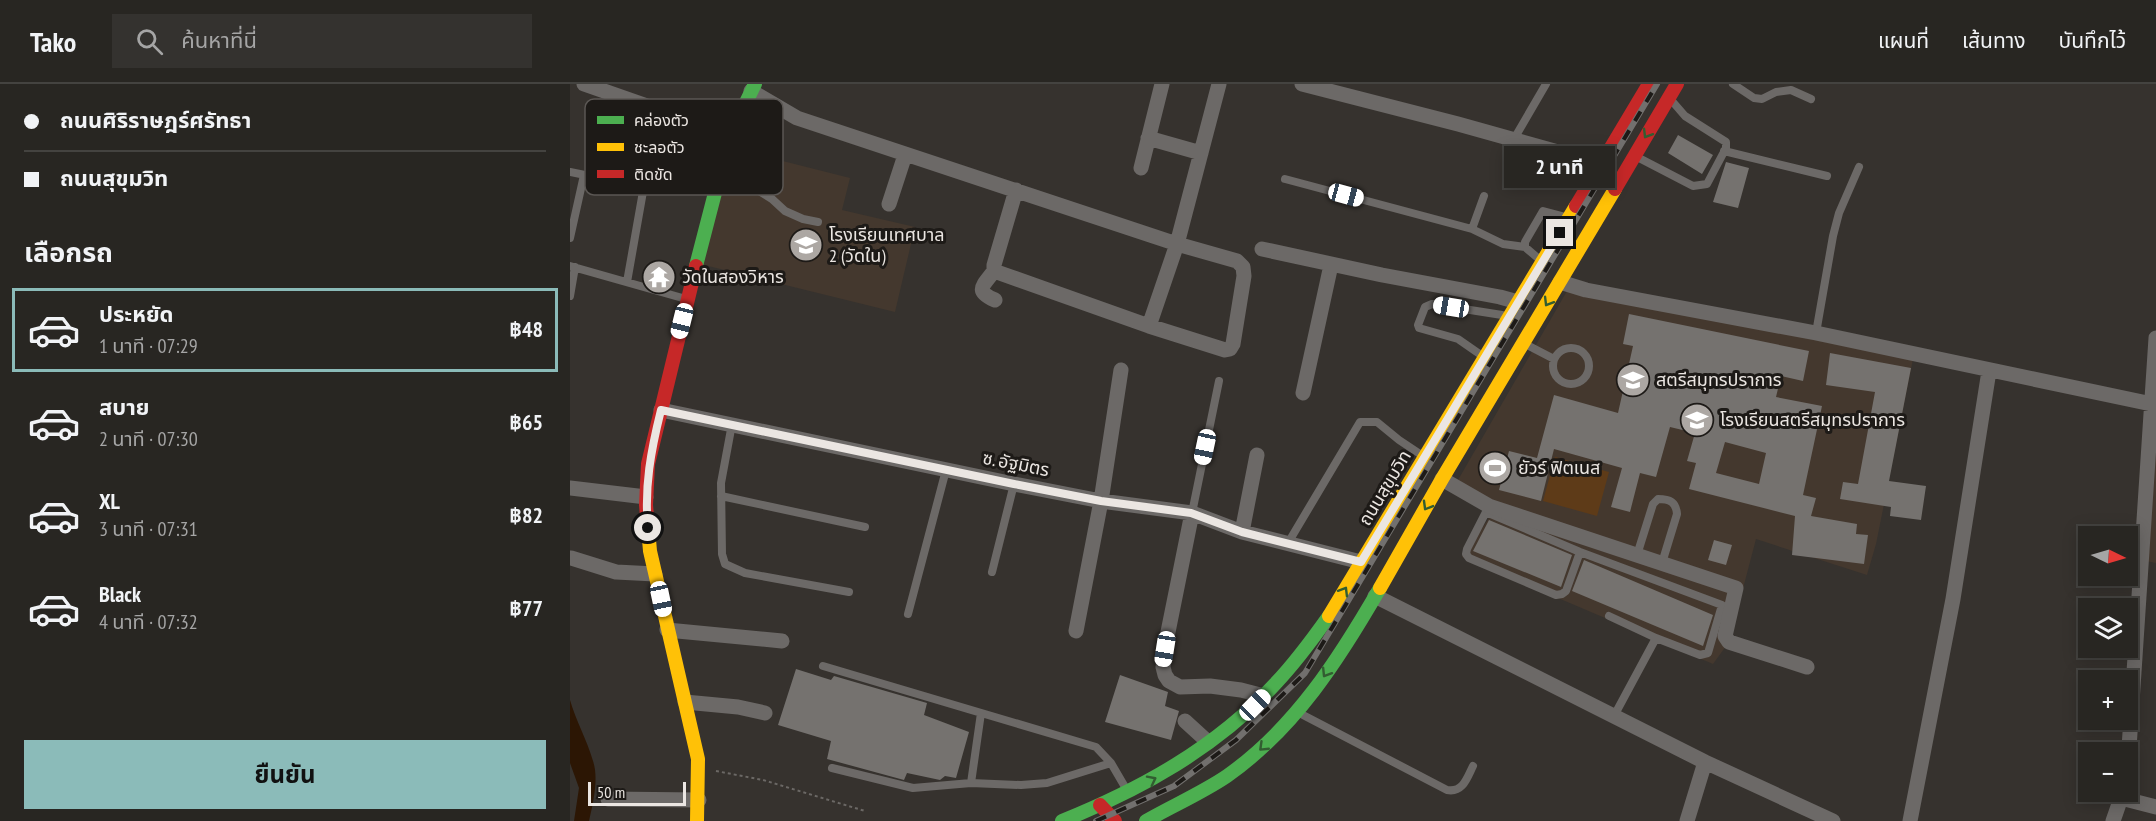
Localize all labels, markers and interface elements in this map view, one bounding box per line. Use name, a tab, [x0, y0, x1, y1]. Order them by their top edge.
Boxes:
search box	[112, 14, 532, 68]
text: Tako	[30, 23, 76, 60]
icon: search	[133, 25, 166, 58]
text: ค้นหาที่นี่	[181, 26, 257, 54]
text: แผนที่	[1878, 27, 1929, 54]
text: เส้นทาง	[1962, 27, 2026, 54]
text: บันทึกไว้	[2059, 27, 2126, 54]
legend	[585, 99, 783, 195]
text: ถนนศิริราษฎร์ศรัทธา	[60, 106, 251, 134]
text: คล่องตัว	[634, 110, 689, 130]
one-way arrow	[1643, 128, 1655, 138]
text: ชะลอตัว	[634, 137, 685, 157]
callout: 2 นาที	[1504, 146, 1616, 188]
text: 2 นาที	[1535, 154, 1584, 180]
text: ถนนสุขุมวิท	[60, 164, 168, 192]
text: ติดขัด	[634, 164, 673, 184]
car	[1326, 182, 1366, 208]
route end	[1546, 219, 1573, 246]
place label: โรงเรียนเทศบาล 2 (วัดใน)	[829, 223, 945, 267]
school or university icon: โรงเรียนเทศบาล 2 (วัดใน)	[788, 227, 824, 263]
text: เลือกรถ	[24, 235, 113, 269]
temple icon: วัดในสองวิหาร	[641, 259, 677, 295]
place label: วัดในสองวิหาร	[682, 265, 784, 288]
car	[1432, 295, 1470, 319]
one-way arrow	[1544, 296, 1555, 306]
text: ประหยัด	[99, 300, 174, 328]
car	[669, 301, 695, 341]
icon: car	[27, 303, 81, 357]
text: ฿48	[509, 315, 543, 343]
text: 1 นาที · 07:29	[99, 333, 198, 359]
school or university icon: สตรีสมุทรปราการ	[1615, 362, 1651, 398]
place label: สตรีสมุทรปราการ	[1656, 368, 1782, 391]
text: สบาย	[99, 393, 149, 421]
icon: car	[27, 396, 81, 450]
school or university icon: โรงเรียนสตรีสมุทรปราการ	[1679, 402, 1715, 438]
text: ฿65	[509, 408, 543, 436]
place label: โรงเรียนสตรีสมุทรปราการ	[1720, 408, 1905, 431]
text: 2 นาที · 07:30	[99, 426, 198, 452]
car	[1192, 428, 1218, 466]
street label: ซ. อัฐมิตร	[981, 446, 1052, 481]
street label: ถนนสุขุมวิท	[1353, 446, 1416, 530]
sports icon: ยัวร์ ฟิตเนส	[1477, 450, 1513, 486]
place label: ยัวร์ ฟิตเนส	[1518, 456, 1600, 479]
text: XL	[99, 487, 120, 515]
icon: car	[27, 489, 81, 543]
one-way arrow	[1422, 499, 1434, 510]
text: ฿82	[509, 501, 543, 529]
route start	[634, 514, 661, 541]
text: 3 นาที · 07:31	[99, 516, 198, 542]
north arrow	[2078, 526, 2138, 586]
map controls	[2078, 526, 2138, 802]
text: Black	[99, 580, 141, 608]
car	[648, 580, 674, 618]
icon: car	[27, 582, 81, 636]
one-way arrow	[1337, 587, 1349, 597]
text: ฿77	[509, 594, 543, 622]
button: layers	[2078, 598, 2138, 658]
text: 4 นาที · 07:32	[99, 609, 198, 635]
car	[1153, 630, 1177, 668]
one-way arrow	[1322, 667, 1334, 677]
button: +	[2078, 670, 2138, 730]
car	[1236, 686, 1274, 724]
one-way arrow	[1260, 739, 1271, 750]
button: ยืนยัน	[24, 740, 546, 809]
button: −	[2078, 742, 2138, 802]
one-way arrow	[1146, 775, 1157, 787]
scale bar	[588, 779, 686, 806]
text: 50 m	[597, 782, 625, 802]

